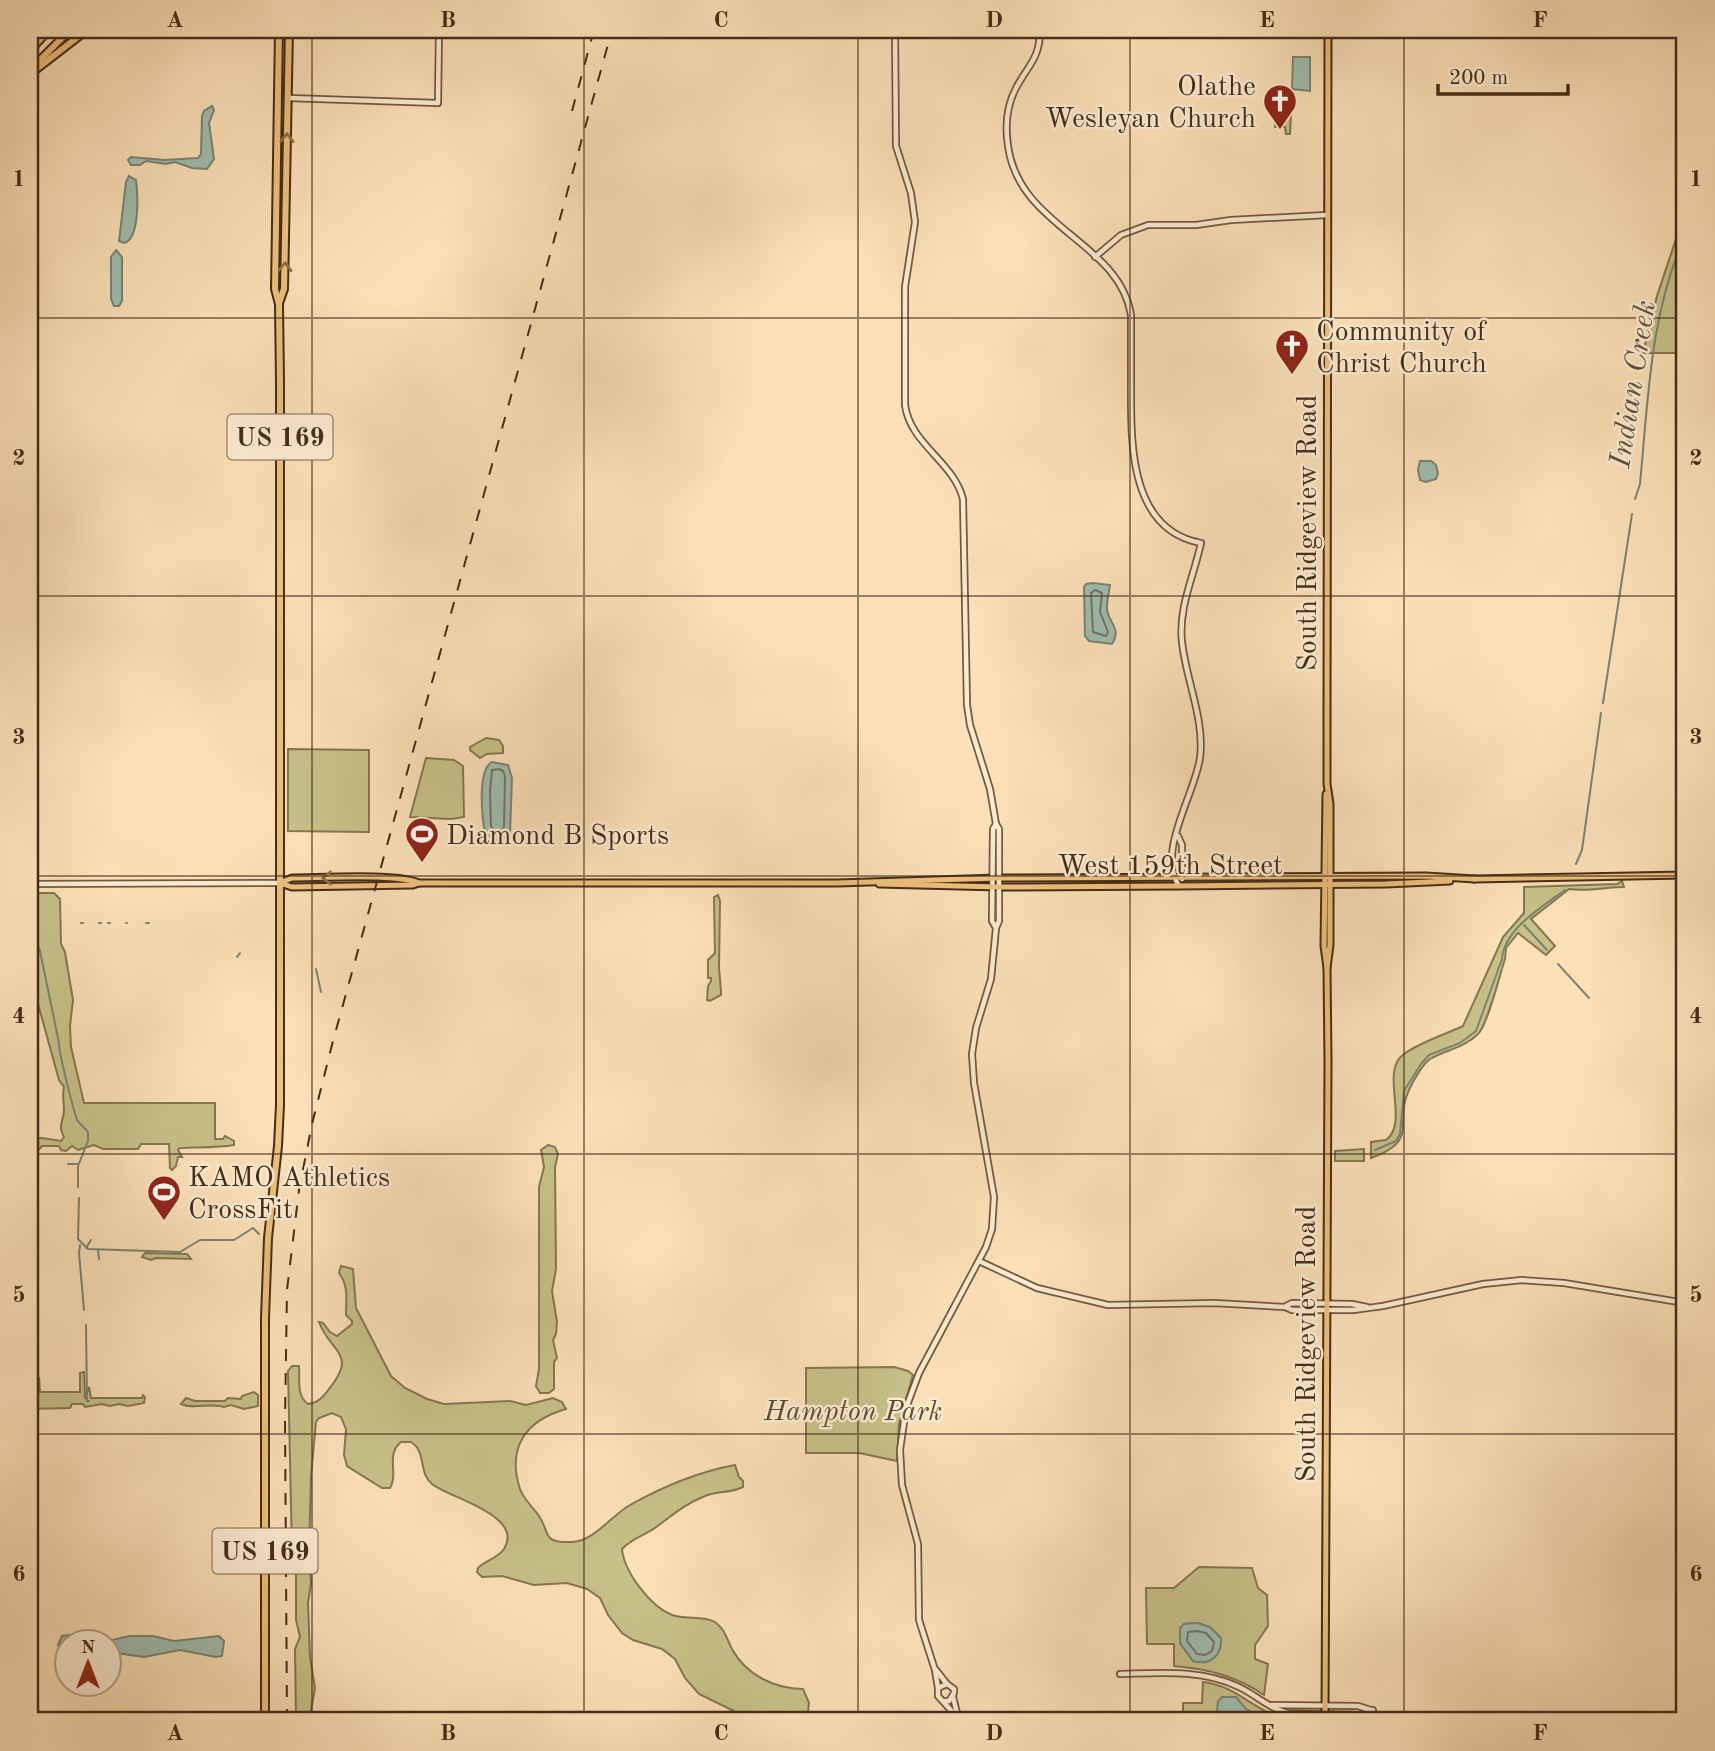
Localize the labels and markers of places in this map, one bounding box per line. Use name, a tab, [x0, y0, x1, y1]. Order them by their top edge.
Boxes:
place label: Olathe Wesleyan Church	[1045, 74, 1256, 134]
church icon: Olathe Wesleyan Church	[1261, 82, 1299, 131]
place label: Community of Christ Church	[1316, 319, 1488, 379]
church icon: Community of Christ Church	[1273, 327, 1311, 376]
sports icon: Diamond B Sports	[403, 815, 441, 864]
place label: Diamond B Sports	[446, 823, 669, 851]
place label: KAMO Athletics CrossFit	[188, 1165, 390, 1225]
sports icon: KAMO Athletics CrossFit	[145, 1173, 183, 1222]

